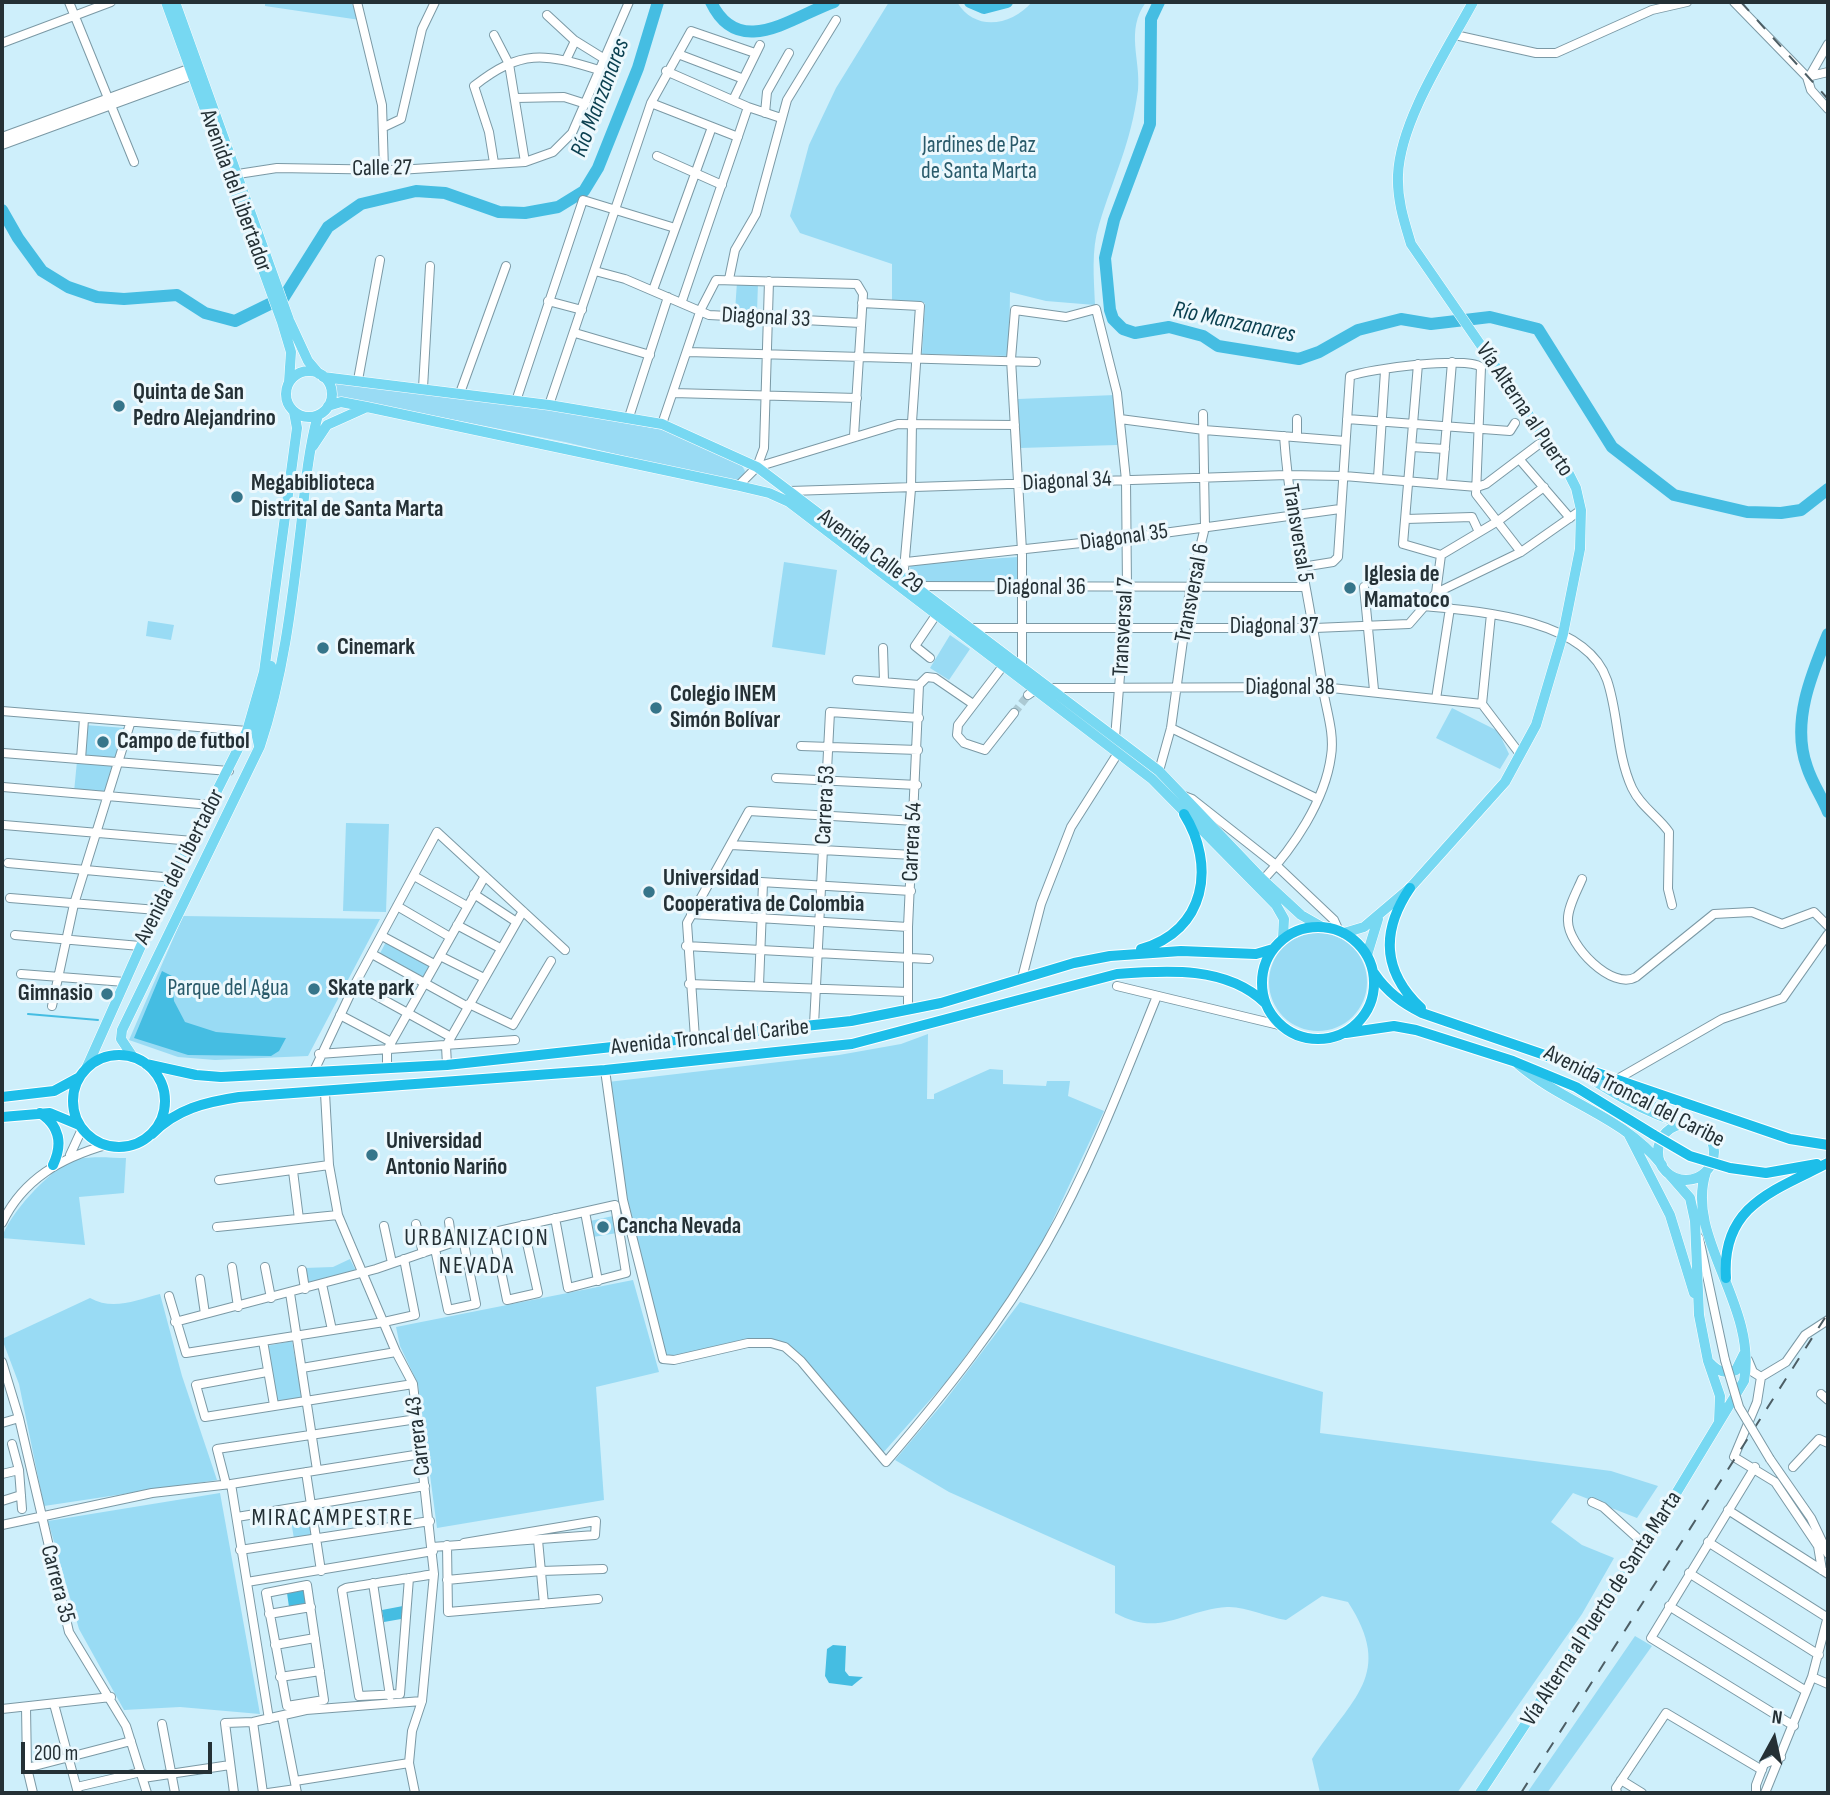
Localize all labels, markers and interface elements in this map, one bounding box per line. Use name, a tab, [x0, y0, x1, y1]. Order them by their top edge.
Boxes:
water label: Río Manzanares	[565, 35, 637, 161]
street label: Avenida del Libertador	[193, 106, 277, 276]
park label: Jardines de Paz de Santa Marta	[921, 132, 1037, 186]
street label: Calle 27	[352, 155, 412, 183]
water label: Río Manzanares	[1170, 296, 1298, 350]
street label: Diagonal 33	[721, 302, 811, 334]
street label: Vía Alterna al Puerto	[1469, 338, 1579, 482]
place label: Quinta de San Pedro Alejandrino	[133, 379, 276, 433]
marker: Quinta de San Pedro Alejandrino	[111, 398, 127, 414]
street label: Diagonal 34	[1022, 466, 1112, 498]
place label: Megabiblioteca Distrital de Santa Marta	[251, 470, 444, 524]
street label: Transversal 5	[1276, 482, 1318, 584]
marker: Megabiblioteca Distrital de Santa Marta	[229, 489, 245, 505]
street label: Avenida Calle 29	[812, 504, 928, 600]
street label: Diagonal 35	[1078, 518, 1170, 558]
street label: Transversal 6	[1170, 541, 1216, 645]
place label: Iglesia de Mamatoco	[1364, 561, 1450, 615]
street label: Diagonal 36	[996, 574, 1086, 602]
street label: Transversal 7	[1108, 577, 1140, 677]
marker: Iglesia de Mamatoco	[1342, 580, 1358, 596]
street label: Diagonal 37	[1230, 613, 1318, 641]
place label: Cinemark	[337, 634, 415, 662]
marker: Cinemark	[315, 640, 331, 656]
street label: Diagonal 38	[1245, 674, 1335, 702]
place label: Colegio INEM Simón Bolívar	[670, 681, 780, 735]
marker: Colegio INEM Simón Bolívar	[648, 700, 664, 716]
place label: Campo de futbol	[117, 728, 250, 756]
marker: Campo de futbol	[95, 734, 111, 750]
street label: Carrera 53	[810, 765, 842, 845]
street label: Avenida del Libertador	[129, 785, 231, 949]
street label: Carrera 54	[897, 802, 929, 882]
place label: Universidad Cooperativa de Colombia	[663, 865, 864, 919]
marker: Universidad Cooperativa de Colombia	[641, 884, 657, 900]
park label: Parque del Agua	[167, 975, 289, 1003]
place label: Skate park	[328, 975, 414, 1003]
place label: Gimnasio	[18, 980, 93, 1008]
marker: Skate park	[306, 981, 322, 997]
marker: Gimnasio	[99, 986, 115, 1002]
street label: Avenida Troncal del Caribe	[610, 1014, 810, 1062]
street label: Avenida Troncal del Caribe	[1539, 1040, 1729, 1154]
place label: Universidad Antonio Nariño	[386, 1128, 507, 1182]
marker: Universidad Antonio Nariño	[364, 1147, 380, 1163]
place label: Cancha Nevada	[617, 1213, 741, 1241]
marker: Cancha Nevada	[595, 1219, 611, 1235]
district label: URBANIZACION NEVADA	[406, 1225, 548, 1281]
street label: Carrera 43	[400, 1395, 438, 1477]
street label: Vía Alterna al Puerto de Santa Marta	[1516, 1486, 1688, 1732]
district label: MIRACAMPESTRE	[253, 1505, 413, 1533]
street label: Carrera 35	[33, 1542, 81, 1626]
north arrow	[1739, 1704, 1809, 1774]
text: N	[1770, 1706, 1784, 1730]
scale bar	[24, 1728, 215, 1772]
text: 200 m	[34, 1741, 78, 1766]

